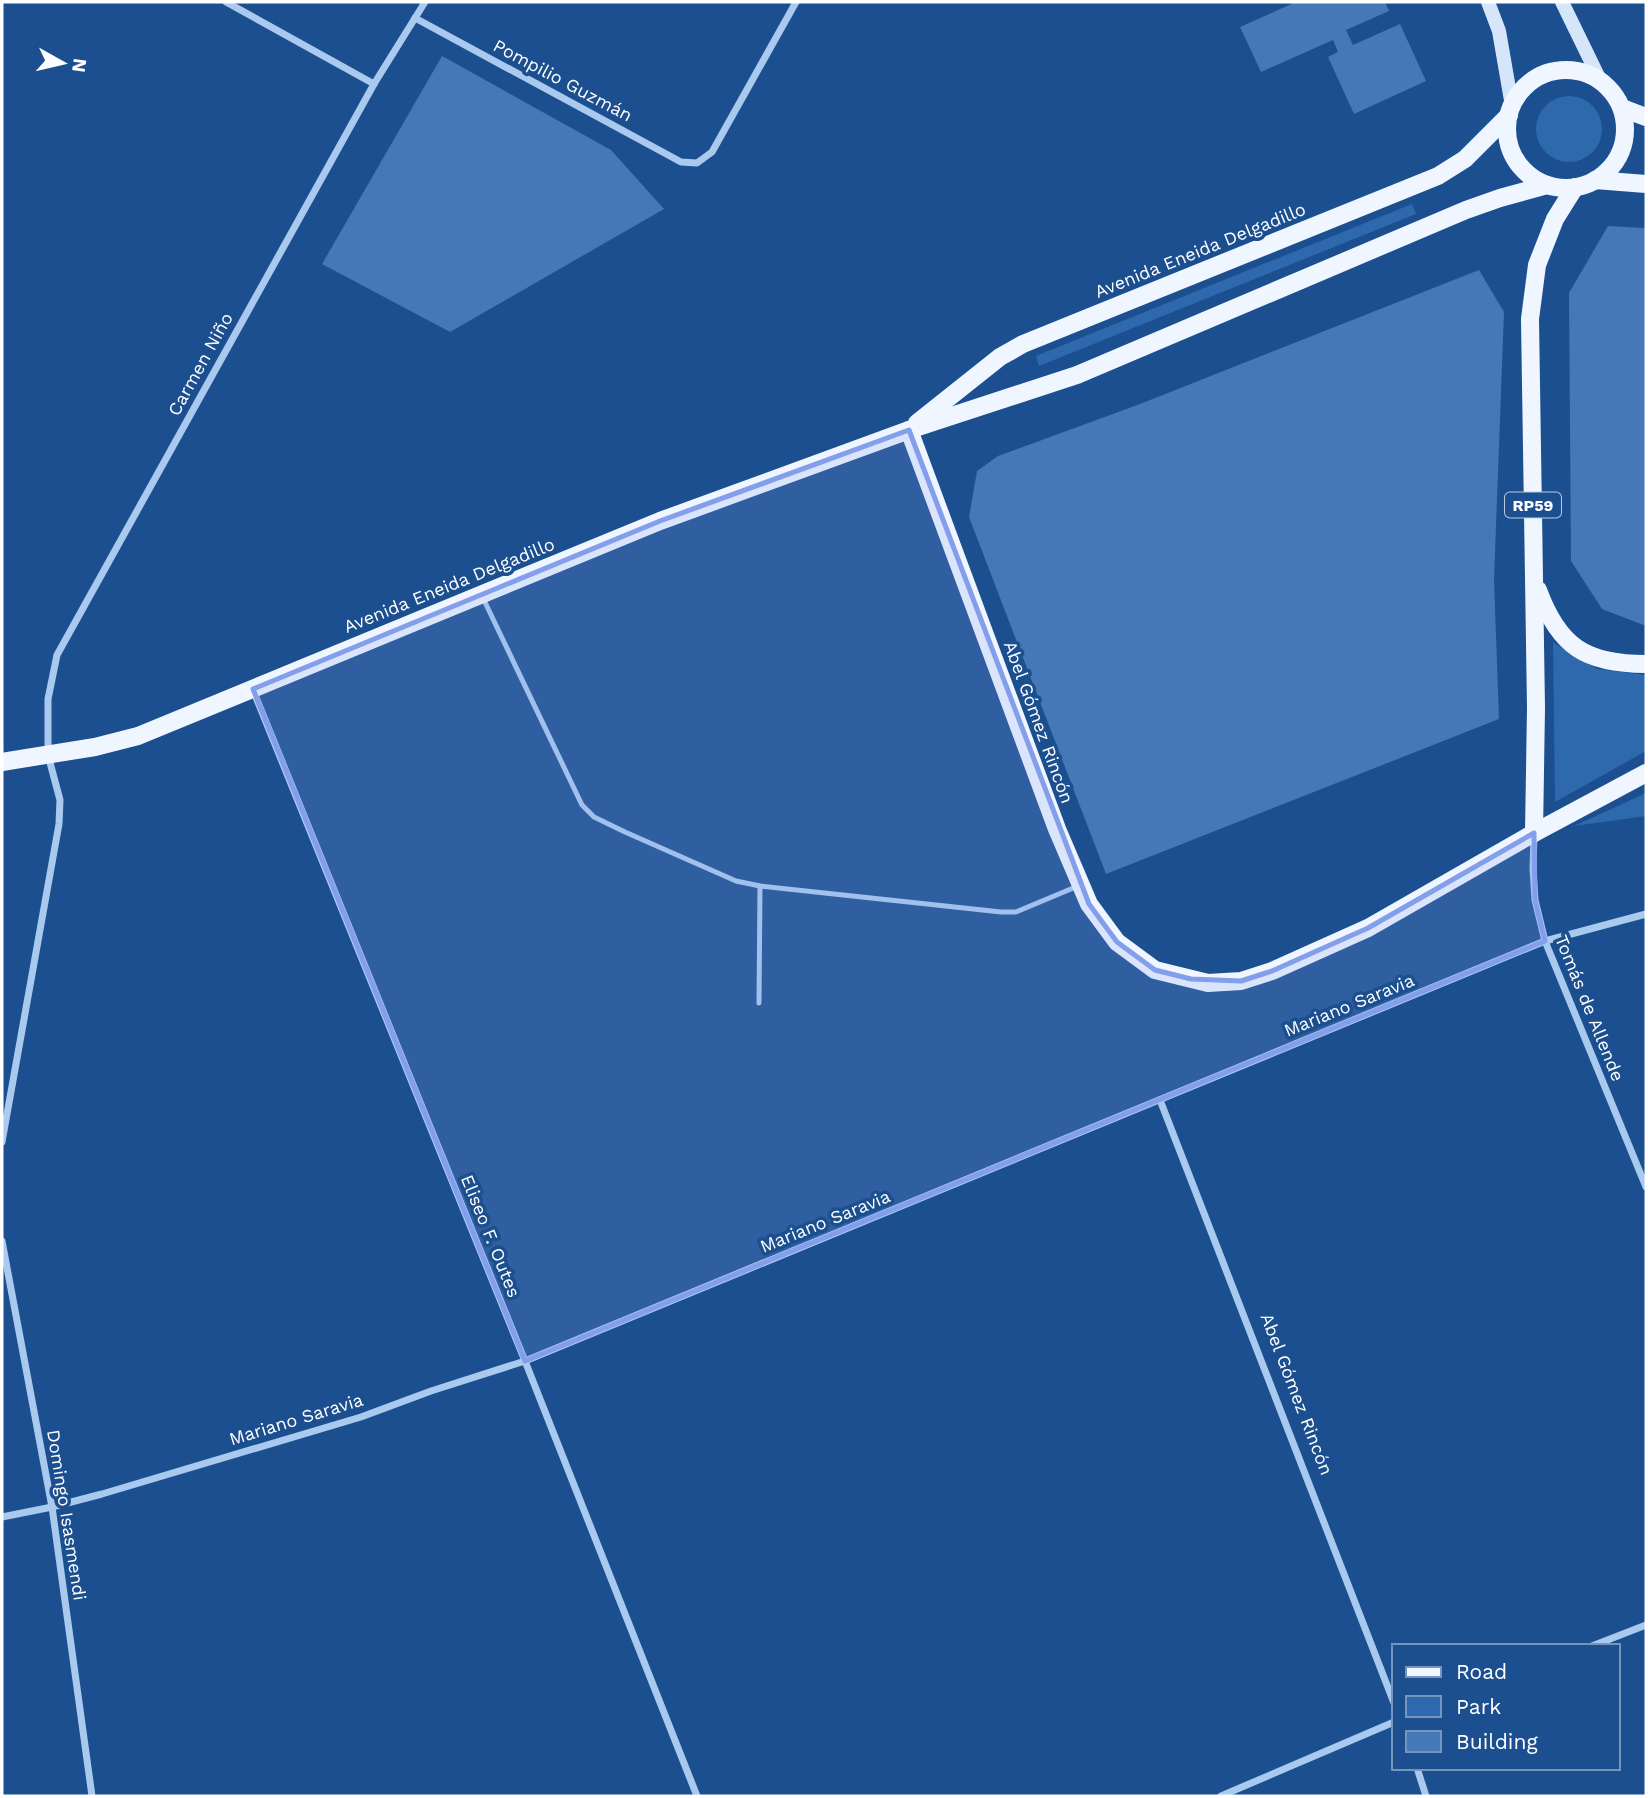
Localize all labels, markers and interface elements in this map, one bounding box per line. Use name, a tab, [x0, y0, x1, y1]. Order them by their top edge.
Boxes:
north arrow	[28, 28, 98, 98]
street label: Pompilio Guzmán	[490, 35, 636, 125]
text: N	[67, 57, 92, 74]
street label: Avenida Eneida Delgadillo	[1091, 198, 1309, 302]
street label: Carmen Niño	[163, 309, 237, 419]
road number: RP59	[1505, 492, 1561, 518]
street label: Avenida Eneida Delgadillo	[340, 533, 558, 637]
street label: Abel Gómez Rincón	[1000, 638, 1078, 806]
street label: Tomás de Allende	[1551, 932, 1629, 1084]
street label: Mariano Saravia	[1281, 969, 1417, 1041]
street label: Eliseo F. Outes	[457, 1172, 525, 1300]
street label: Mariano Saravia	[757, 1185, 893, 1257]
street label: Abel Gómez Rincón	[1256, 1310, 1338, 1478]
street label: Mariano Saravia	[227, 1389, 365, 1449]
street label: Domingo Isasmendi	[43, 1428, 91, 1602]
legend	[1392, 1644, 1620, 1770]
text: Road	[1456, 1659, 1507, 1684]
text: Park	[1456, 1694, 1501, 1719]
text: Building	[1456, 1729, 1538, 1754]

